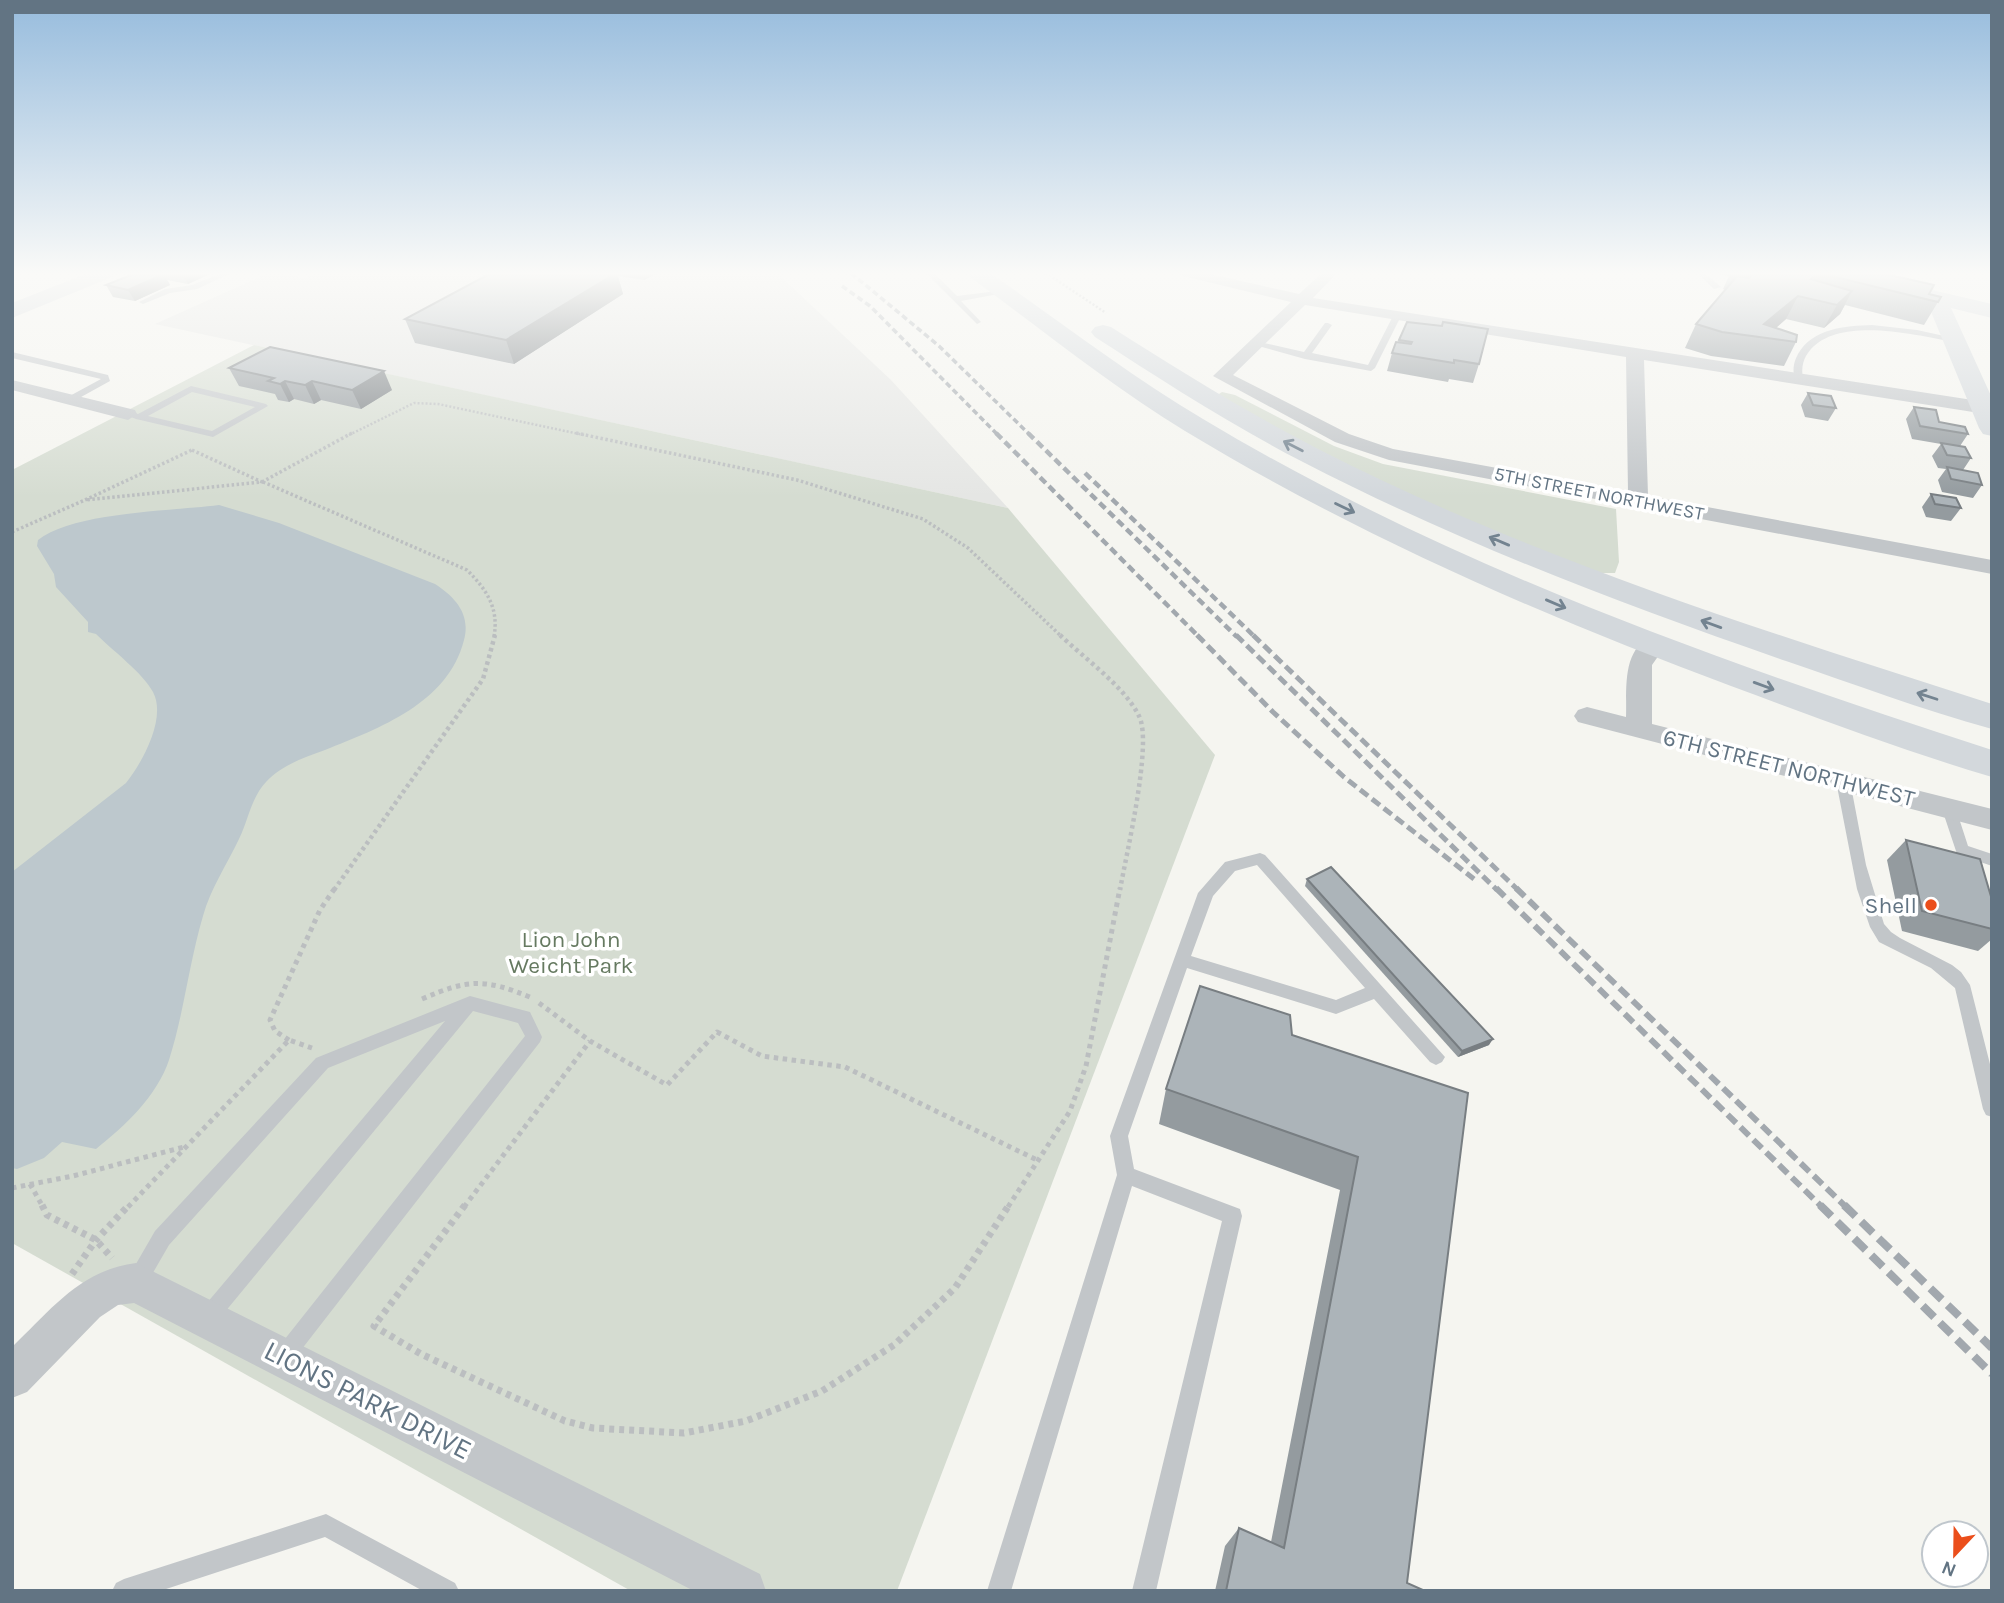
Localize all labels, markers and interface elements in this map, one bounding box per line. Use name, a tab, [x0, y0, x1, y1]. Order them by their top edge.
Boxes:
one-way arrow	[1283, 438, 1304, 452]
street label: 5TH STREET NORTHWEST	[1492, 463, 1706, 525]
one-way arrow	[1334, 501, 1355, 515]
one-way arrow	[1489, 534, 1510, 547]
one-way arrow	[1545, 598, 1566, 611]
one-way arrow	[1701, 617, 1723, 629]
one-way arrow	[1753, 681, 1775, 693]
one-way arrow	[1916, 689, 1938, 701]
street label: 6TH STREET NORTHWEST	[1660, 724, 1918, 812]
place label: Shell	[1865, 892, 1917, 919]
marker: Shell	[1923, 897, 1939, 913]
park label: Lion John Weicht Park	[508, 926, 634, 979]
street label: LIONS PARK DRIVE	[259, 1334, 477, 1466]
north arrow	[1920, 1519, 1990, 1589]
text: N	[1939, 1556, 1959, 1582]

